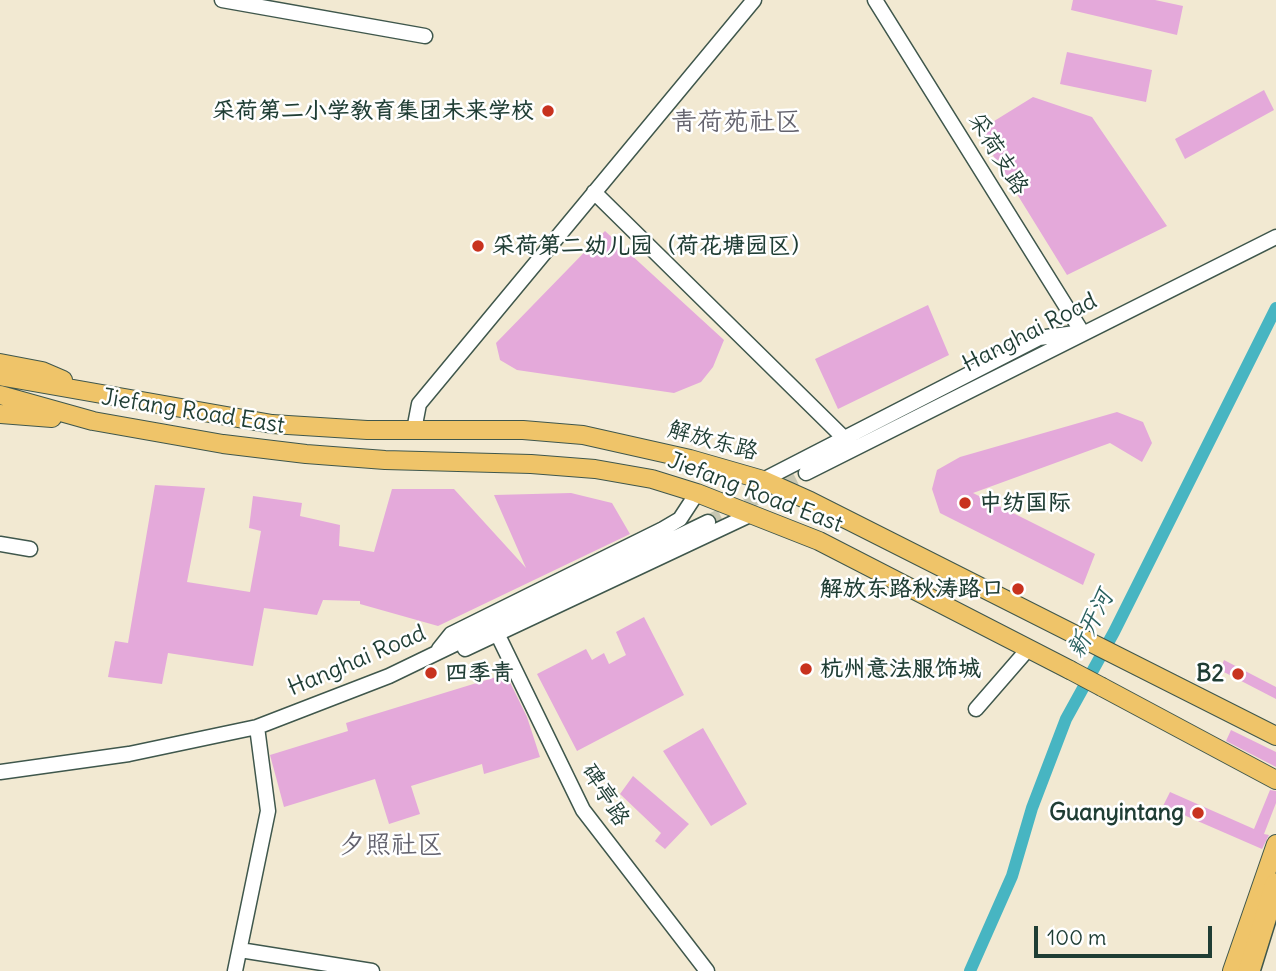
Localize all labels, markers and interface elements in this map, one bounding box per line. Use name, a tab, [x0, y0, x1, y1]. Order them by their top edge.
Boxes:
place label: 采荷第二小学教育集团未来学校	[212, 97, 534, 125]
marker: 采荷第二小学教育集团未来学校	[540, 103, 556, 119]
district label: 青荷苑社区	[671, 107, 801, 139]
street label: 采荷支路	[962, 108, 1034, 200]
place label: 采荷第二幼儿园（荷花塘园区）	[492, 232, 814, 260]
marker: 采荷第二幼儿园（荷花塘园区）	[470, 238, 486, 254]
street label: Hanghai Road	[958, 287, 1102, 379]
street label: Jiefang Road East	[99, 384, 287, 440]
street label: 解放东路	[665, 416, 761, 466]
street label: Jiefang Road East	[664, 447, 846, 539]
place label: 中纺国际	[979, 489, 1071, 517]
marker: 中纺国际	[957, 495, 973, 511]
place label: 解放东路秋涛路口	[820, 575, 1004, 603]
marker: 解放东路秋涛路口	[1010, 581, 1026, 597]
water label: 新开河	[1062, 585, 1120, 663]
street label: Hanghai Road	[284, 620, 430, 702]
place label: 杭州意法服饰城	[820, 655, 981, 683]
place label: 四季青	[445, 659, 514, 687]
place label: B2	[1196, 660, 1224, 688]
marker: 杭州意法服饰城	[798, 661, 814, 677]
marker: 四季青	[423, 665, 439, 681]
marker: B2	[1230, 666, 1246, 682]
street label: 碑亭路	[575, 758, 635, 832]
place label: Guanyintang	[1049, 799, 1184, 827]
marker: Guanyintang	[1190, 805, 1206, 821]
district label: 夕照社区	[339, 830, 443, 862]
scale bar	[1038, 912, 1216, 956]
text: 100 m	[1047, 924, 1106, 951]

